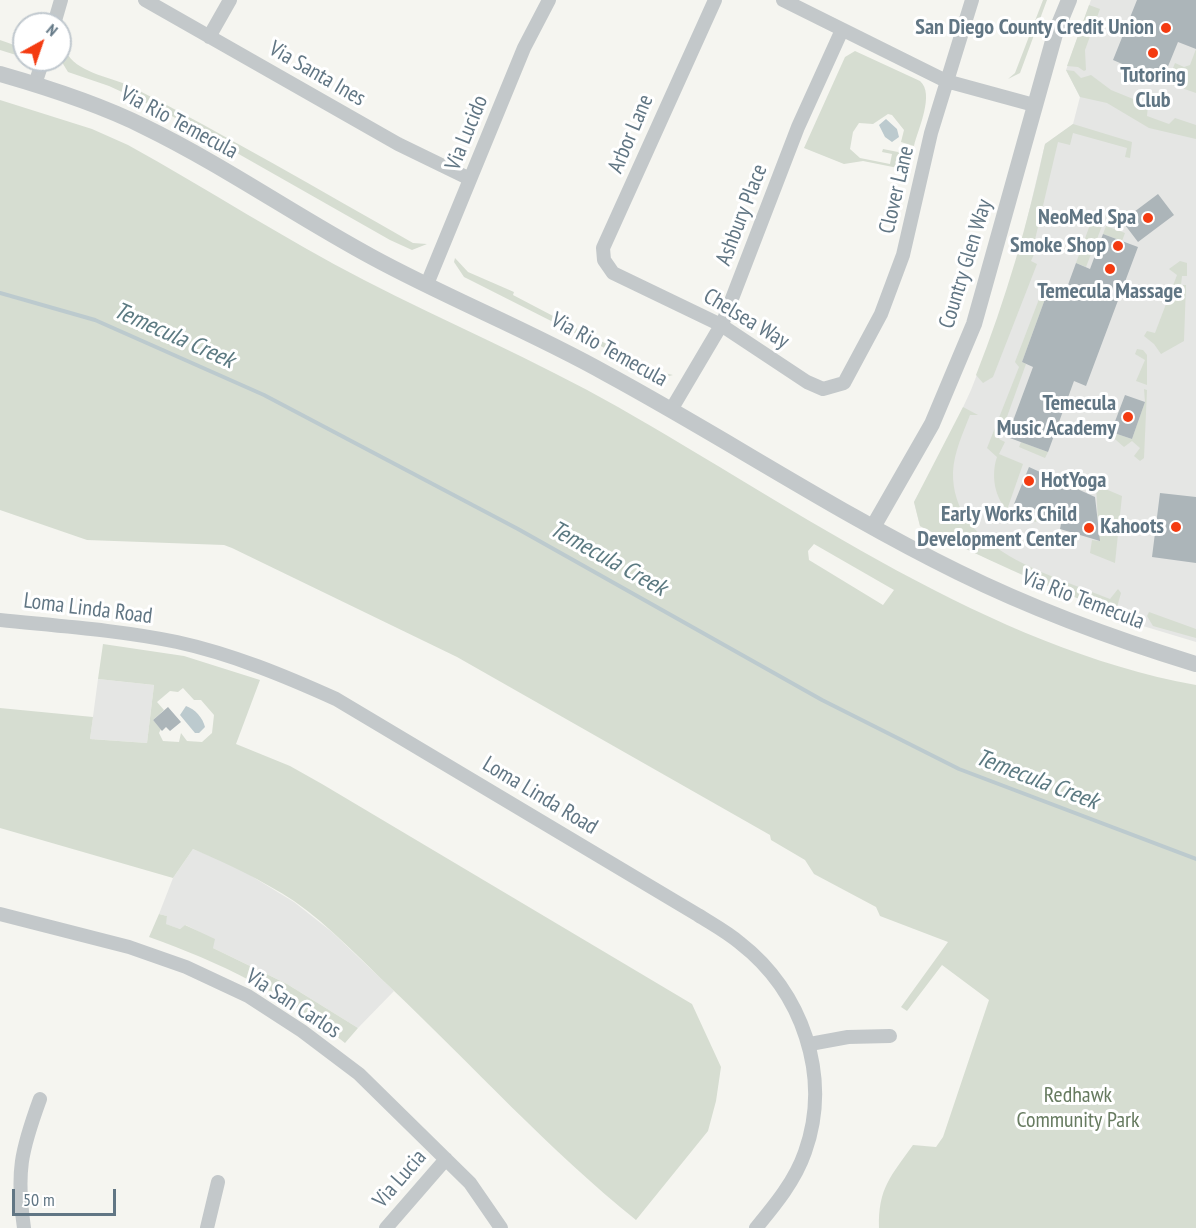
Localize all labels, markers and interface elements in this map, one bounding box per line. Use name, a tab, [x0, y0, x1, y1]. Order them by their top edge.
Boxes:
north arrow	[12, 12, 72, 72]
place label: San Diego County Credit Union	[915, 15, 1154, 41]
text: N	[43, 19, 62, 40]
marker: San Diego County Credit Union	[1159, 21, 1173, 35]
street label: Via Santa Ines	[264, 36, 370, 112]
marker: Tutoring Club	[1146, 46, 1160, 60]
place label: Tutoring Club	[1120, 63, 1186, 114]
street label: Via Rio Temecula	[116, 81, 242, 165]
street label: Arbor Lane	[603, 91, 659, 177]
street label: Via Lucido	[440, 92, 494, 174]
street label: Clover Lane	[874, 144, 920, 236]
street label: Ashbury Place	[711, 161, 773, 269]
street label: Country Glen Way	[934, 196, 998, 332]
place label: NeoMed Spa	[1038, 205, 1136, 231]
marker: NeoMed Spa	[1141, 211, 1155, 225]
place label: Smoke Shop	[1010, 233, 1106, 259]
marker: Smoke Shop	[1111, 239, 1125, 253]
marker: Temecula Massage	[1103, 262, 1117, 276]
place label: Temecula Massage	[1037, 279, 1183, 305]
street label: Chelsea Way	[698, 283, 794, 355]
water label: Temecula Creek	[109, 297, 239, 375]
street label: Via Rio Temecula	[546, 307, 672, 393]
place label: Temecula Music Academy	[997, 391, 1116, 442]
marker: Temecula Music Academy	[1121, 410, 1135, 424]
place label: HotYoga	[1041, 468, 1106, 494]
marker: HotYoga	[1022, 474, 1036, 488]
place label: Early Works Child Development Center	[917, 502, 1077, 554]
place label: Kahoots	[1100, 514, 1164, 540]
water label: Temecula Creek	[545, 515, 671, 603]
marker: Kahoots	[1169, 520, 1183, 534]
marker: Early Works Child Development Center	[1082, 521, 1096, 535]
street label: Via Rio Temecula	[1018, 565, 1148, 635]
street label: Loma Linda Road	[22, 588, 154, 630]
water label: Temecula Creek	[972, 743, 1102, 817]
street label: Loma Linda Road	[478, 751, 602, 841]
street label: Via San Carlos	[241, 964, 345, 1044]
park label: Redhawk Community Park	[1016, 1083, 1140, 1134]
street label: Via Lucia	[368, 1145, 432, 1213]
scale bar	[15, 1177, 118, 1215]
text: 50 m	[23, 1188, 55, 1211]

